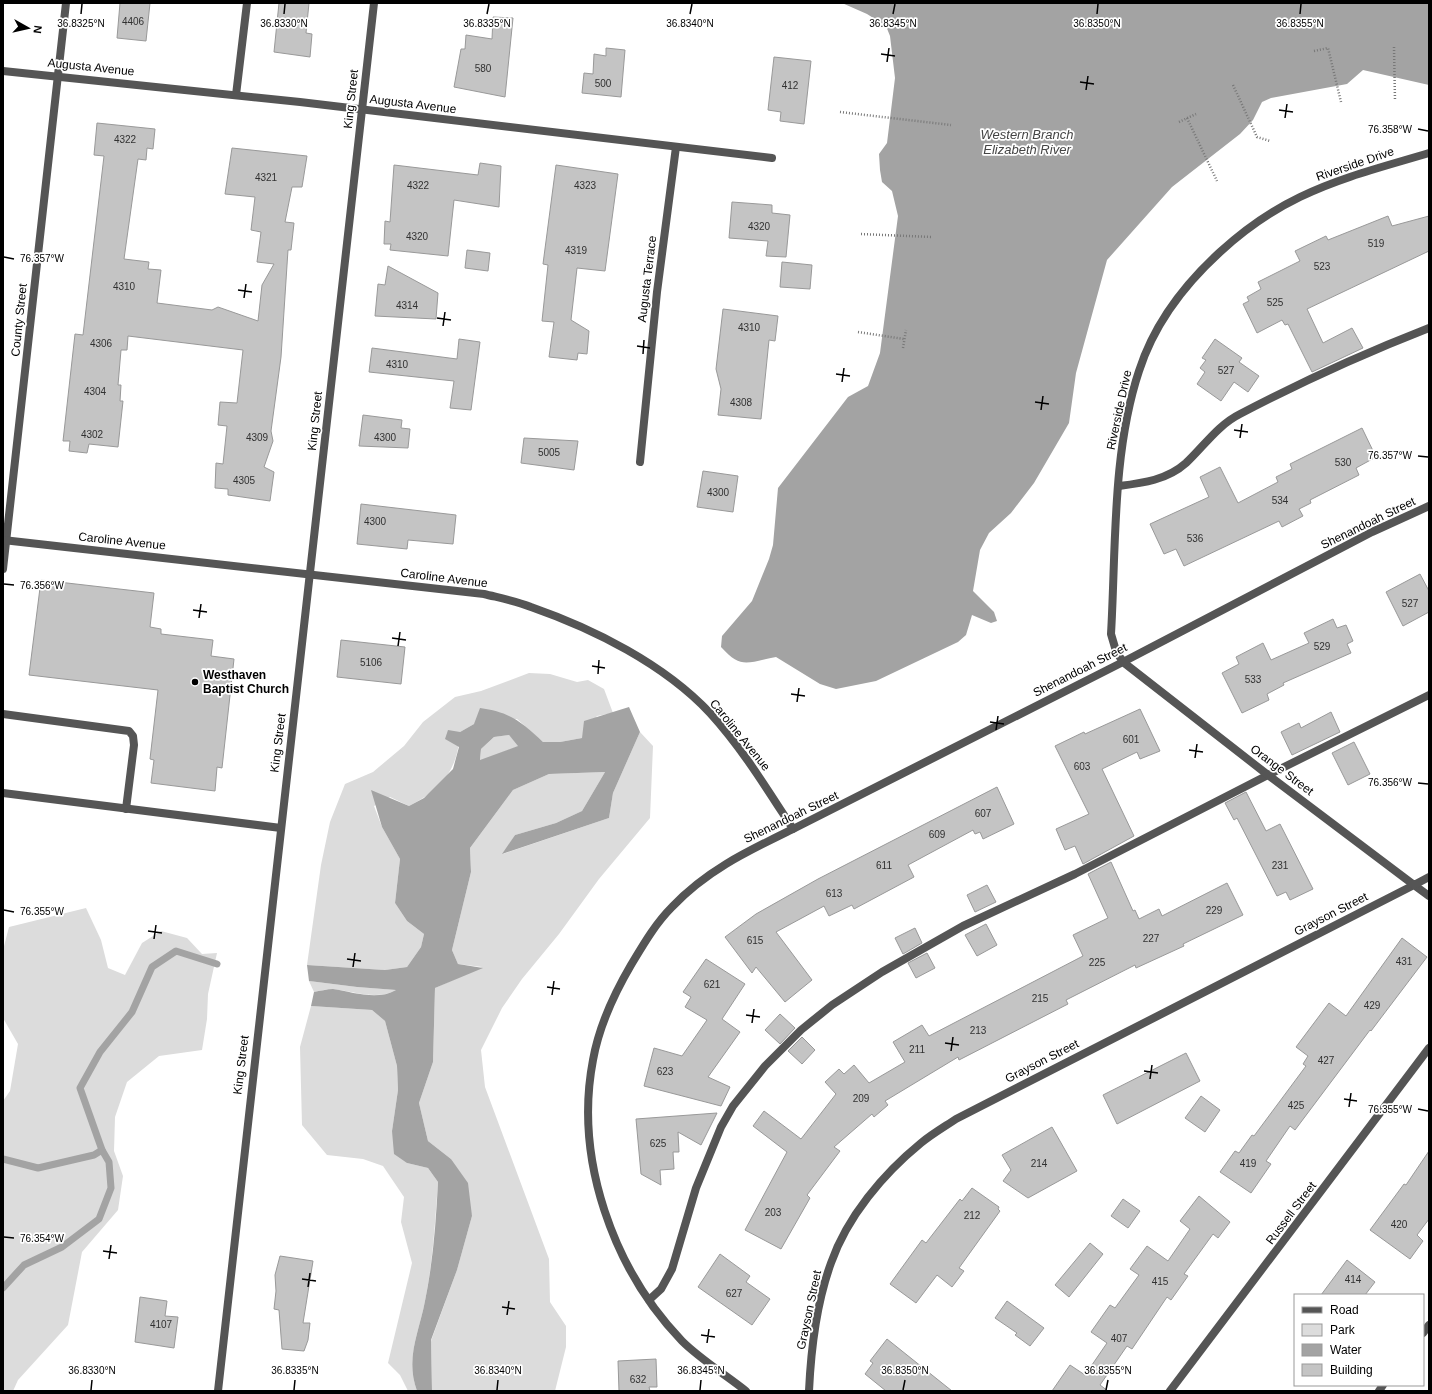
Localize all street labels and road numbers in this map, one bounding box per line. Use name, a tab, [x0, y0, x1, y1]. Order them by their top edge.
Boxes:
street label: Augusta Avenue	[47, 55, 135, 79]
street label: King Street	[341, 68, 361, 129]
street label: Augusta Avenue	[369, 92, 457, 116]
street label: Riverside Drive	[1314, 144, 1396, 184]
street label: Augusta Terrace	[635, 235, 659, 323]
street label: County Street	[8, 282, 30, 357]
street label: Riverside Drive	[1104, 368, 1134, 451]
street label: King Street	[305, 390, 325, 451]
street label: Shenandoah Street	[1318, 494, 1418, 552]
street label: Caroline Avenue	[78, 529, 167, 553]
street label: Caroline Avenue	[400, 566, 489, 590]
street label: Shenandoah Street	[1031, 640, 1130, 700]
street label: Caroline Avenue	[707, 696, 773, 774]
street label: King Street	[267, 712, 289, 773]
street label: Orange Street	[1248, 742, 1317, 799]
street label: Shenandoah Street	[741, 788, 841, 846]
street label: Grayson Street	[1292, 889, 1371, 939]
street label: King Street	[230, 1034, 252, 1095]
street label: Grayson Street	[1003, 1036, 1082, 1086]
street label: Russell Street	[1263, 1178, 1319, 1247]
street label: Grayson Street	[794, 1268, 824, 1351]

